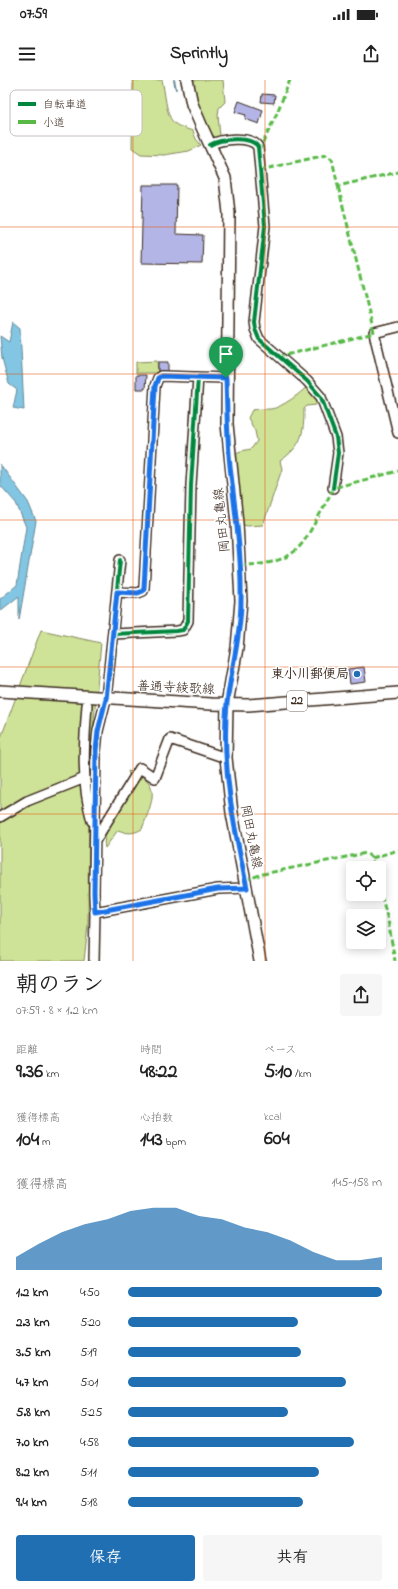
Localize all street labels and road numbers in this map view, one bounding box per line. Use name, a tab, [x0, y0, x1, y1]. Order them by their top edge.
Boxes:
street label: 岡田丸亀線	[209, 486, 235, 553]
street label: 善通寺綾歌線	[137, 676, 216, 700]
road number: 22	[287, 691, 307, 711]
street label: 岡田丸亀線	[235, 803, 267, 872]

